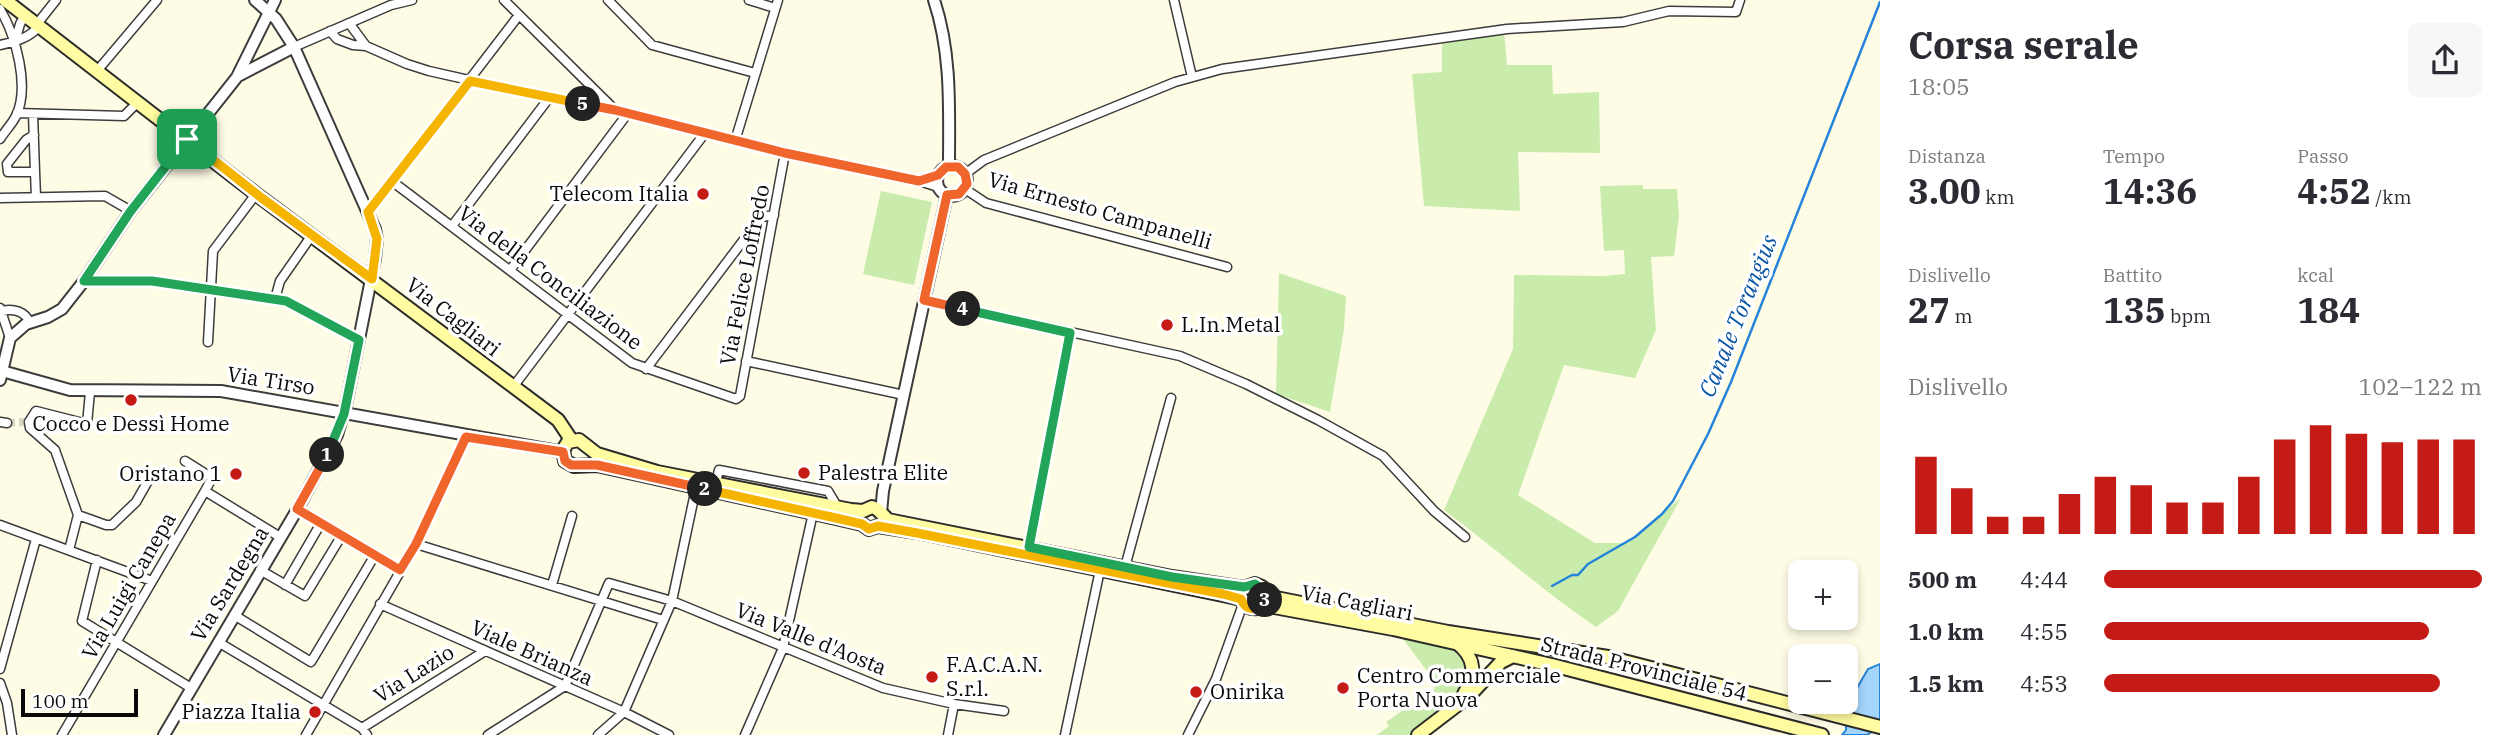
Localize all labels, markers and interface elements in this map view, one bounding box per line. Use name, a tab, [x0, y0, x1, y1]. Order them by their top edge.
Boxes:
text: Corsa serale	[1908, 20, 2139, 69]
button: share	[2408, 23, 2482, 97]
text: 18:05	[1908, 71, 1970, 101]
pin: 5	[566, 86, 600, 122]
text: 5	[577, 91, 588, 115]
pin	[157, 109, 217, 169]
icon: arrive	[168, 120, 206, 158]
text: Distanza	[1908, 144, 1986, 168]
text: Tempo	[2103, 144, 2165, 168]
text: Passo	[2297, 144, 2348, 168]
street label: Via Ernesto Campanelli	[985, 165, 1215, 255]
text: 3.00	[1908, 168, 1981, 214]
text: 14:36	[2103, 168, 2197, 214]
text: 4:52	[2297, 168, 2371, 214]
place label: Telecom Italia	[550, 179, 689, 207]
street label: Via Felice Loffredo	[713, 182, 775, 368]
text: km	[1981, 185, 2015, 209]
text: /km	[2371, 185, 2412, 209]
marker: Telecom Italia	[695, 186, 711, 202]
street label: Via della Conciliazione	[453, 199, 648, 356]
water label: Canale Torangius	[1691, 230, 1783, 401]
text: Dislivello	[1908, 263, 1991, 287]
text: Battito	[2103, 263, 2162, 287]
text: kcal	[2297, 263, 2334, 287]
street label: Via Cagliari	[400, 270, 507, 362]
text: 27	[1908, 287, 1950, 333]
text: 135	[2103, 287, 2166, 333]
text: 184	[2297, 287, 2360, 333]
pin: 4	[946, 292, 981, 326]
text: 4	[957, 296, 968, 320]
text: m	[1950, 304, 1973, 328]
text: bpm	[2166, 304, 2211, 328]
place label: L.In.Metal	[1181, 310, 1280, 338]
marker: L.In.Metal	[1159, 317, 1175, 333]
street label: Via Tirso	[225, 359, 317, 401]
text: Dislivello	[1908, 371, 2008, 401]
text: 102–122 m	[2358, 371, 2482, 401]
marker: Cocco e Dessì Home	[123, 392, 139, 408]
place label: Cocco e Dessì Home	[32, 409, 230, 437]
pin: 1	[310, 438, 344, 472]
text: 1	[321, 442, 332, 466]
place label: Palestra Elite	[818, 458, 948, 486]
place label: Oristano 1	[119, 459, 222, 487]
marker: Palestra Elite	[796, 465, 812, 481]
marker: Oristano 1	[228, 466, 244, 482]
pin: 2	[688, 472, 722, 506]
text: 2	[699, 476, 710, 500]
street label: Via Luigi Canepa	[75, 507, 182, 664]
street label: Via Sardegna	[184, 521, 275, 646]
map controls	[1788, 560, 1858, 714]
button: +	[1788, 560, 1858, 630]
text: 500 m	[1908, 564, 1977, 594]
text: 4:44	[2020, 564, 2068, 594]
street label: Via Cagliari	[1299, 577, 1415, 627]
pin: 3	[1248, 582, 1282, 618]
text: 3	[1259, 587, 1270, 611]
street label: Via Valle d'Aosta	[732, 595, 891, 681]
street label: Viale Brianza	[467, 613, 598, 692]
text: 1.0 km	[1908, 616, 1984, 646]
text: 4:55	[2020, 616, 2068, 646]
street label: Strada Provinciale 54	[1538, 629, 1750, 707]
street label: Via Lazio	[368, 638, 459, 709]
button: −	[1788, 644, 1858, 714]
place label: F.A.C.A.N. S.r.l.	[946, 650, 1043, 702]
place label: Centro Commerciale Porta Nuova	[1357, 661, 1561, 713]
text: 1.5 km	[1908, 668, 1984, 698]
text: 4:53	[2020, 668, 2068, 698]
marker: F.A.C.A.N. S.r.l.	[924, 669, 940, 685]
place label: Onirika	[1210, 677, 1285, 705]
marker: Centro Commerciale Porta Nuova	[1335, 680, 1351, 696]
marker: Onirika	[1188, 684, 1204, 700]
scale bar	[21, 686, 138, 718]
text: 100 m	[32, 689, 89, 713]
place label: Piazza Italia	[182, 697, 301, 725]
marker: Piazza Italia	[307, 704, 323, 720]

